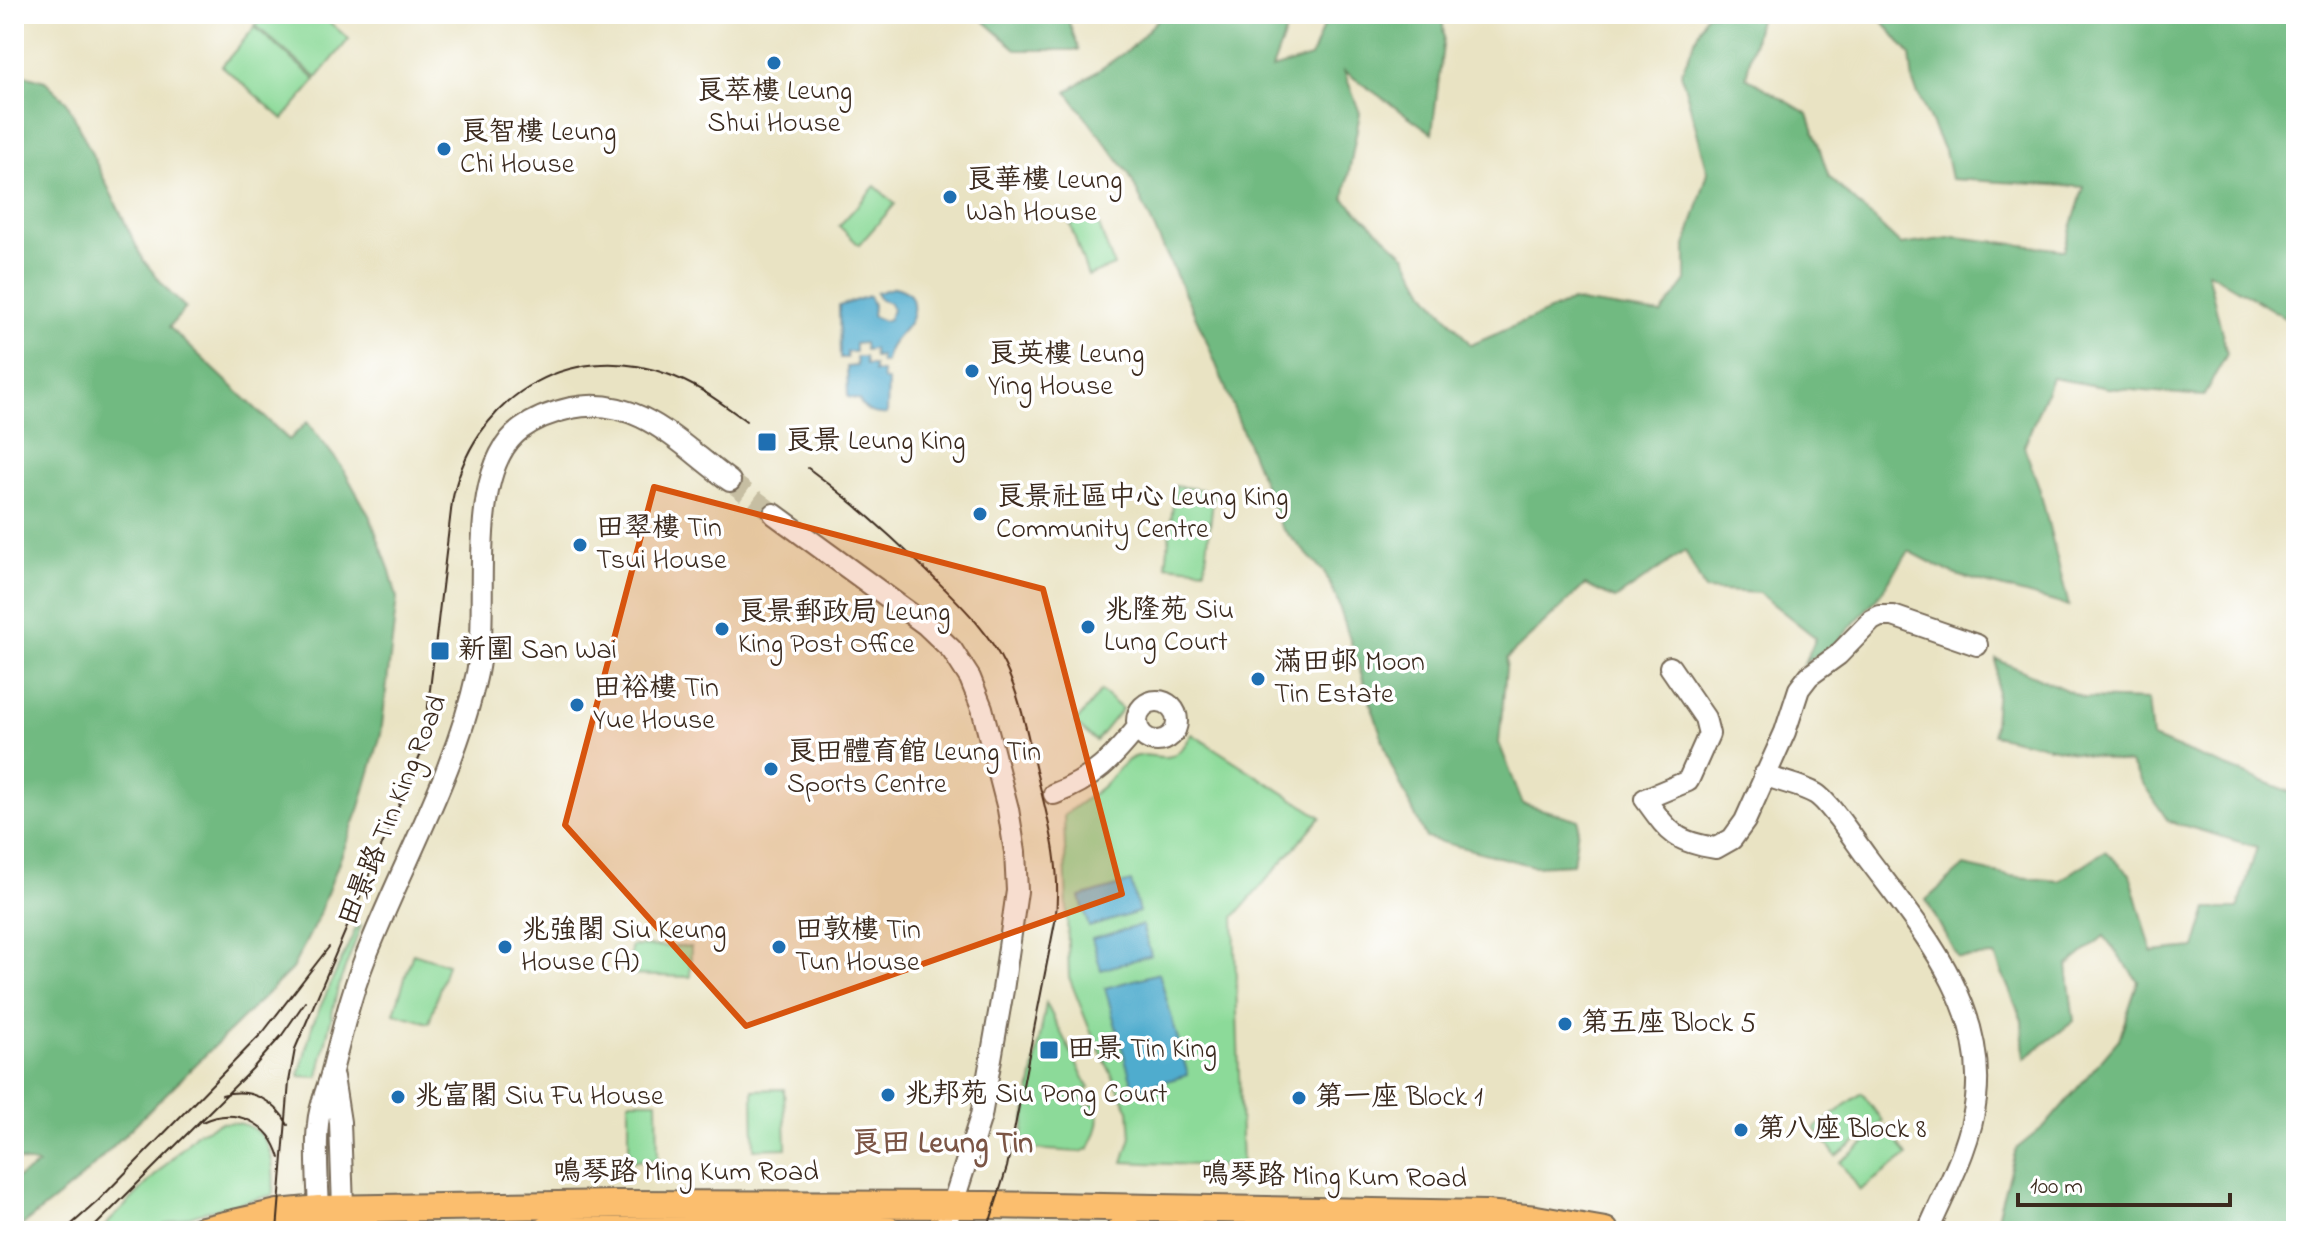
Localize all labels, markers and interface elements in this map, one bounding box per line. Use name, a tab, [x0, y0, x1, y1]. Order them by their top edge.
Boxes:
marker: 良萃樓 Leung Shui House	[765, 54, 783, 72]
place label: 良萃樓 Leung Shui House	[696, 72, 852, 145]
place label: 良智樓 Leung Chi House	[460, 113, 616, 186]
marker: 良智樓 Leung Chi House	[435, 140, 453, 158]
place label: 良華樓 Leung Wah House	[966, 161, 1122, 234]
marker: 良華樓 Leung Wah House	[941, 188, 959, 206]
place label: 良英樓 Leung Ying House	[988, 335, 1144, 408]
marker: 良英樓 Leung Ying House	[963, 362, 981, 380]
place label: 良景 Leung King	[785, 422, 965, 463]
marker: 良景 Leung King	[756, 431, 778, 453]
place label: 良景社區中心 Leung King Community Centre	[996, 478, 1288, 551]
marker: 良景社區中心 Leung King Community Centre	[971, 505, 989, 523]
place label: 田翠樓 Tin Tsui House	[596, 509, 727, 582]
marker: 田翠樓 Tin Tsui House	[571, 536, 589, 554]
place label: 兆隆苑 Siu Lung Court	[1104, 591, 1234, 664]
place label: 良景郵政局 Leung King Post Office	[738, 593, 950, 666]
marker: 兆隆苑 Siu Lung Court	[1079, 618, 1097, 636]
marker: 良景郵政局 Leung King Post Office	[713, 620, 731, 638]
place label: 新圍 San Wai	[458, 631, 617, 672]
marker: 新圍 San Wai	[429, 640, 451, 662]
place label: 滿田邨 Moon Tin Estate	[1274, 643, 1425, 716]
place label: 田裕樓 Tin Yue House	[593, 669, 719, 742]
marker: 滿田邨 Moon Tin Estate	[1249, 670, 1267, 688]
street label: 田景路 Tin King Road	[329, 689, 459, 933]
marker: 田裕樓 Tin Yue House	[568, 696, 586, 714]
place label: 良田體育館 Leung Tin Sports Centre	[787, 733, 1041, 806]
marker: 良田體育館 Leung Tin Sports Centre	[762, 760, 780, 778]
place label: 兆強閣 Siu Keung House (A)	[521, 911, 726, 984]
place label: 田敦樓 Tin Tun House	[795, 911, 921, 984]
marker: 兆強閣 Siu Keung House (A)	[496, 938, 514, 956]
marker: 田敦樓 Tin Tun House	[770, 938, 788, 956]
place label: 第五座 Block 5	[1581, 1004, 1756, 1045]
marker: 第五座 Block 5	[1556, 1015, 1574, 1033]
place label: 田景 Tin King	[1067, 1030, 1217, 1071]
marker: 田景 Tin King	[1038, 1039, 1060, 1061]
place label: 兆邦苑 Siu Pong Court	[904, 1075, 1167, 1116]
place label: 兆富閣 Siu Fu House	[414, 1077, 664, 1118]
place label: 第一座 Block 1	[1315, 1078, 1483, 1119]
marker: 兆邦苑 Siu Pong Court	[879, 1086, 897, 1104]
marker: 兆富閣 Siu Fu House	[389, 1088, 407, 1106]
marker: 第一座 Block 1	[1290, 1089, 1308, 1107]
place label: 第八座 Block 8	[1757, 1110, 1927, 1151]
marker: 第八座 Block 8	[1732, 1121, 1750, 1139]
district label: 良田 Leung Tin	[851, 1123, 1033, 1168]
street label: 鳴琴路 Ming Kum Road	[553, 1153, 819, 1194]
street label: 鳴琴路 Ming Kum Road	[1201, 1155, 1467, 1201]
scale bar	[2018, 1157, 2230, 1207]
text: 100 m	[2030, 1170, 2083, 1205]

